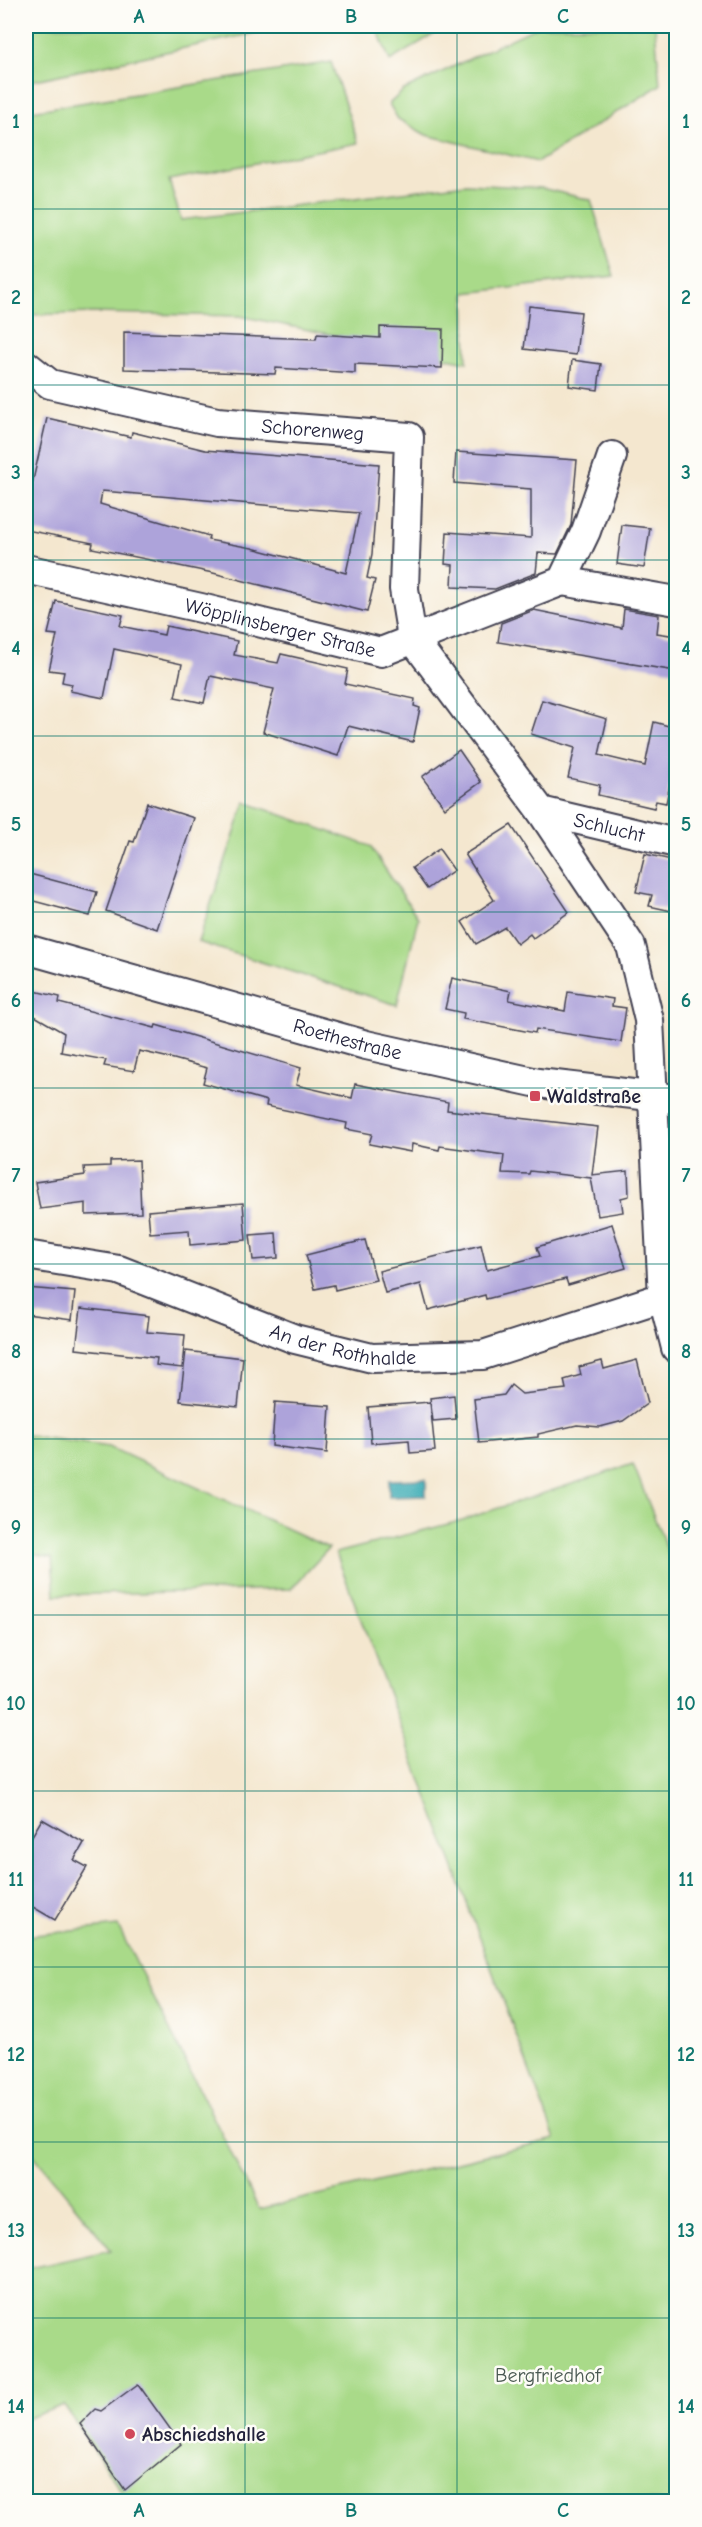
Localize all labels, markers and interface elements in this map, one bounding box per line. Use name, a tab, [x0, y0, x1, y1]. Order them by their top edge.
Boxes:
text: A	[133, 5, 145, 28]
text: B	[345, 5, 357, 28]
text: C	[557, 5, 569, 28]
text: 1	[12, 110, 20, 133]
text: 1	[682, 110, 690, 133]
text: 2	[11, 286, 21, 309]
text: 2	[681, 286, 691, 309]
street label: Schorenweg	[261, 415, 365, 445]
text: 3	[11, 461, 21, 484]
text: 3	[681, 461, 691, 484]
street label: Wöpplinsberger Straße	[183, 594, 378, 662]
text: 4	[11, 637, 21, 660]
text: 4	[681, 637, 691, 660]
street label: Schlucht	[571, 808, 648, 847]
text: 5	[11, 813, 21, 836]
text: 5	[681, 813, 691, 836]
text: 6	[11, 989, 21, 1012]
text: 6	[681, 989, 691, 1012]
street label: Roethestraße	[291, 1014, 404, 1065]
place label: Waldstraße	[547, 1085, 641, 1108]
marker: Waldstraße	[528, 1089, 542, 1103]
text: 7	[12, 1164, 21, 1187]
text: 7	[682, 1164, 691, 1187]
street label: An der Rothhalde	[267, 1319, 416, 1370]
text: 8	[11, 1340, 21, 1363]
text: 8	[681, 1340, 691, 1363]
text: 9	[11, 1516, 21, 1539]
text: 9	[681, 1516, 691, 1539]
text: 10	[6, 1692, 26, 1715]
text: 10	[676, 1692, 696, 1715]
text: 11	[8, 1868, 24, 1891]
text: 11	[678, 1868, 694, 1891]
text: 12	[7, 2043, 25, 2066]
text: 12	[677, 2043, 695, 2066]
text: 13	[7, 2219, 25, 2242]
text: 13	[677, 2219, 695, 2242]
park label: Bergfriedhof	[495, 2364, 602, 2387]
text: 14	[7, 2395, 25, 2418]
text: 14	[677, 2395, 695, 2418]
place label: Abschiedshalle	[142, 2423, 266, 2446]
marker: Abschiedshalle	[123, 2427, 137, 2441]
text: A	[133, 2499, 145, 2522]
text: B	[345, 2499, 357, 2522]
text: C	[557, 2499, 569, 2522]

